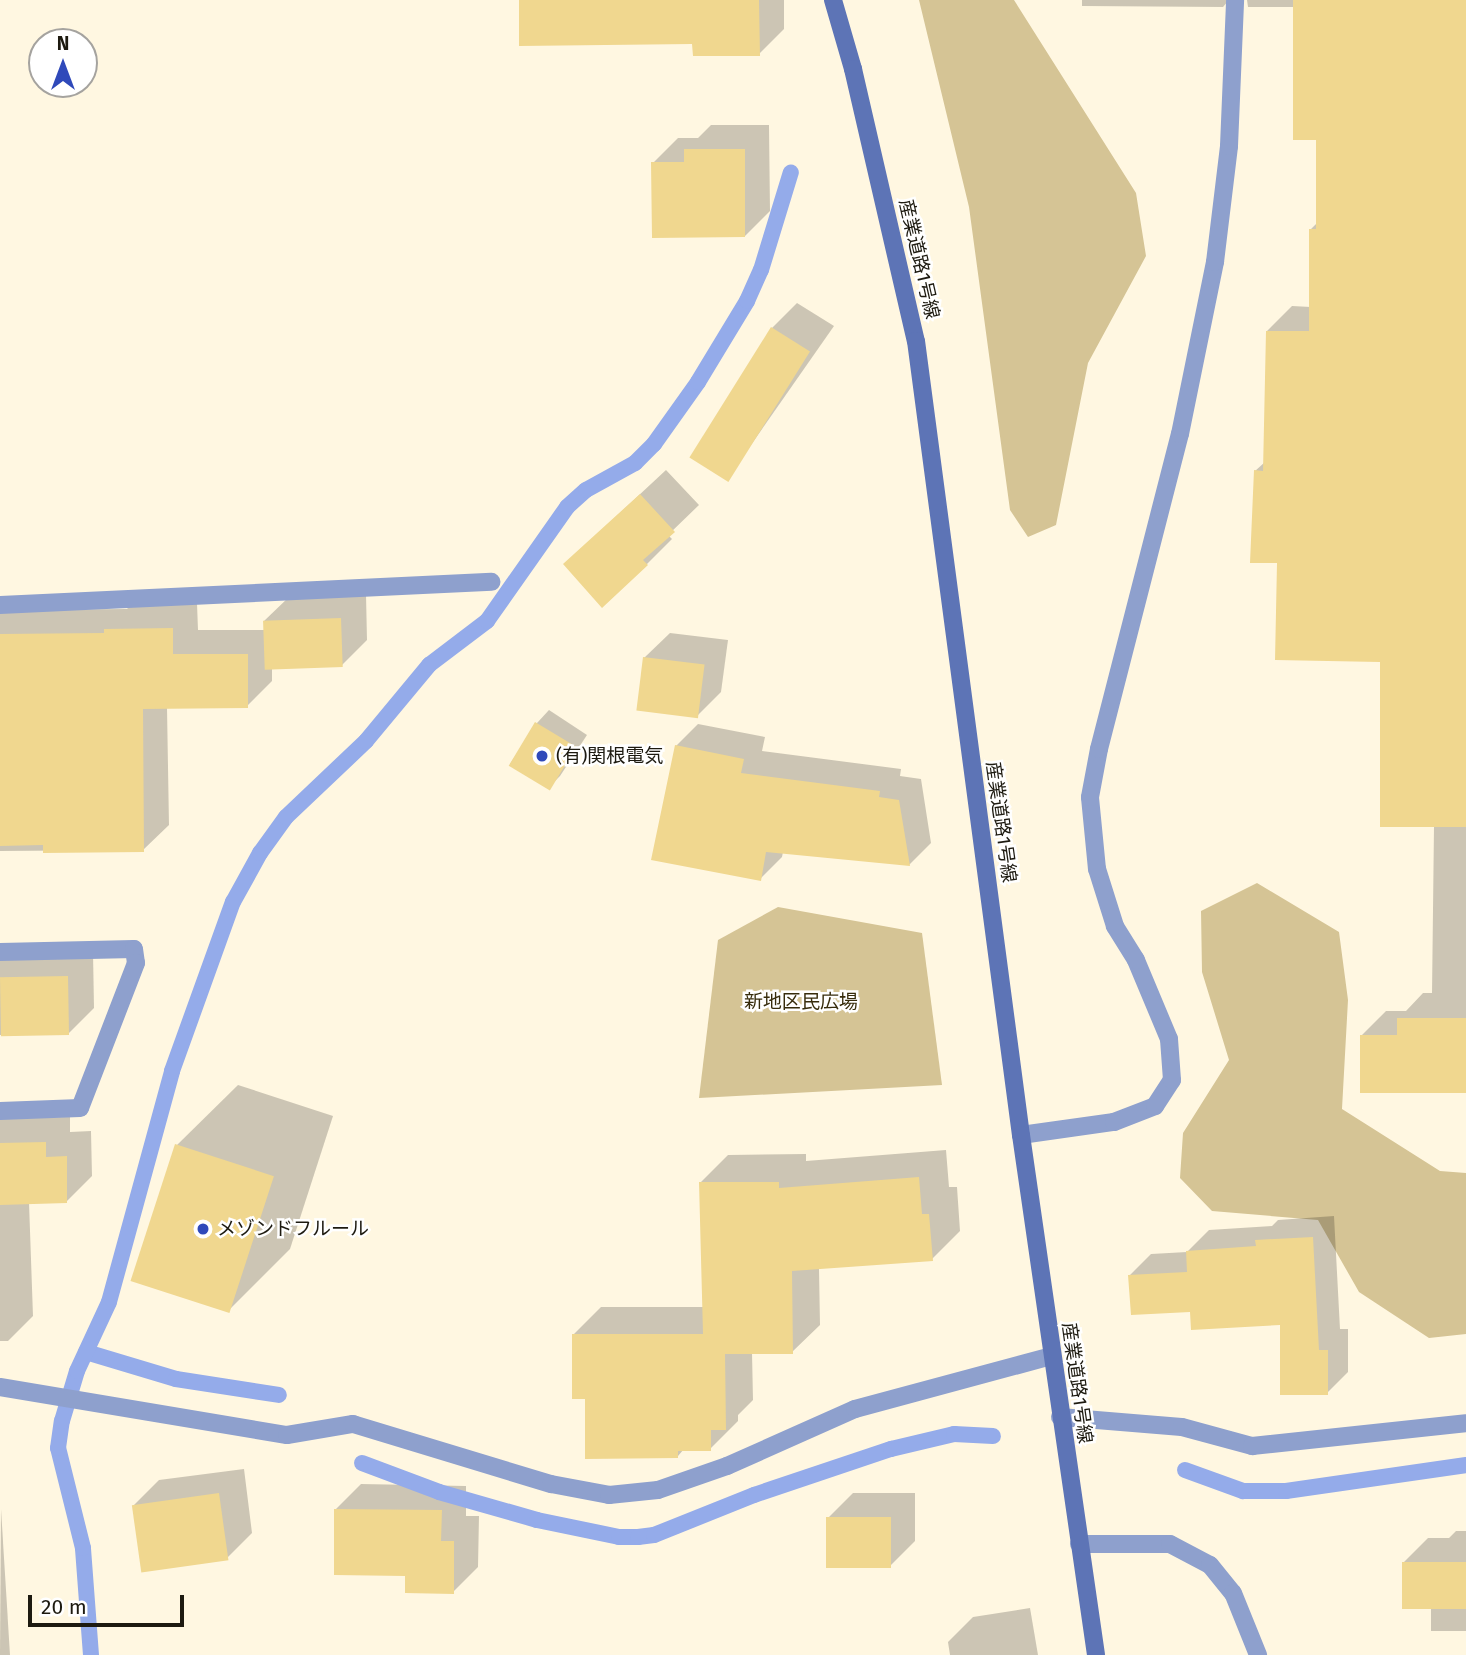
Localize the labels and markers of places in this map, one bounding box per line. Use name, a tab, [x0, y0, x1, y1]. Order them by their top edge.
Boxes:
place label: (有)関根電気	[556, 745, 663, 767]
marker: (有)関根電気	[534, 748, 550, 764]
place label: メゾンドフルール	[217, 1218, 369, 1240]
marker: メゾンドフルール	[195, 1221, 211, 1237]

